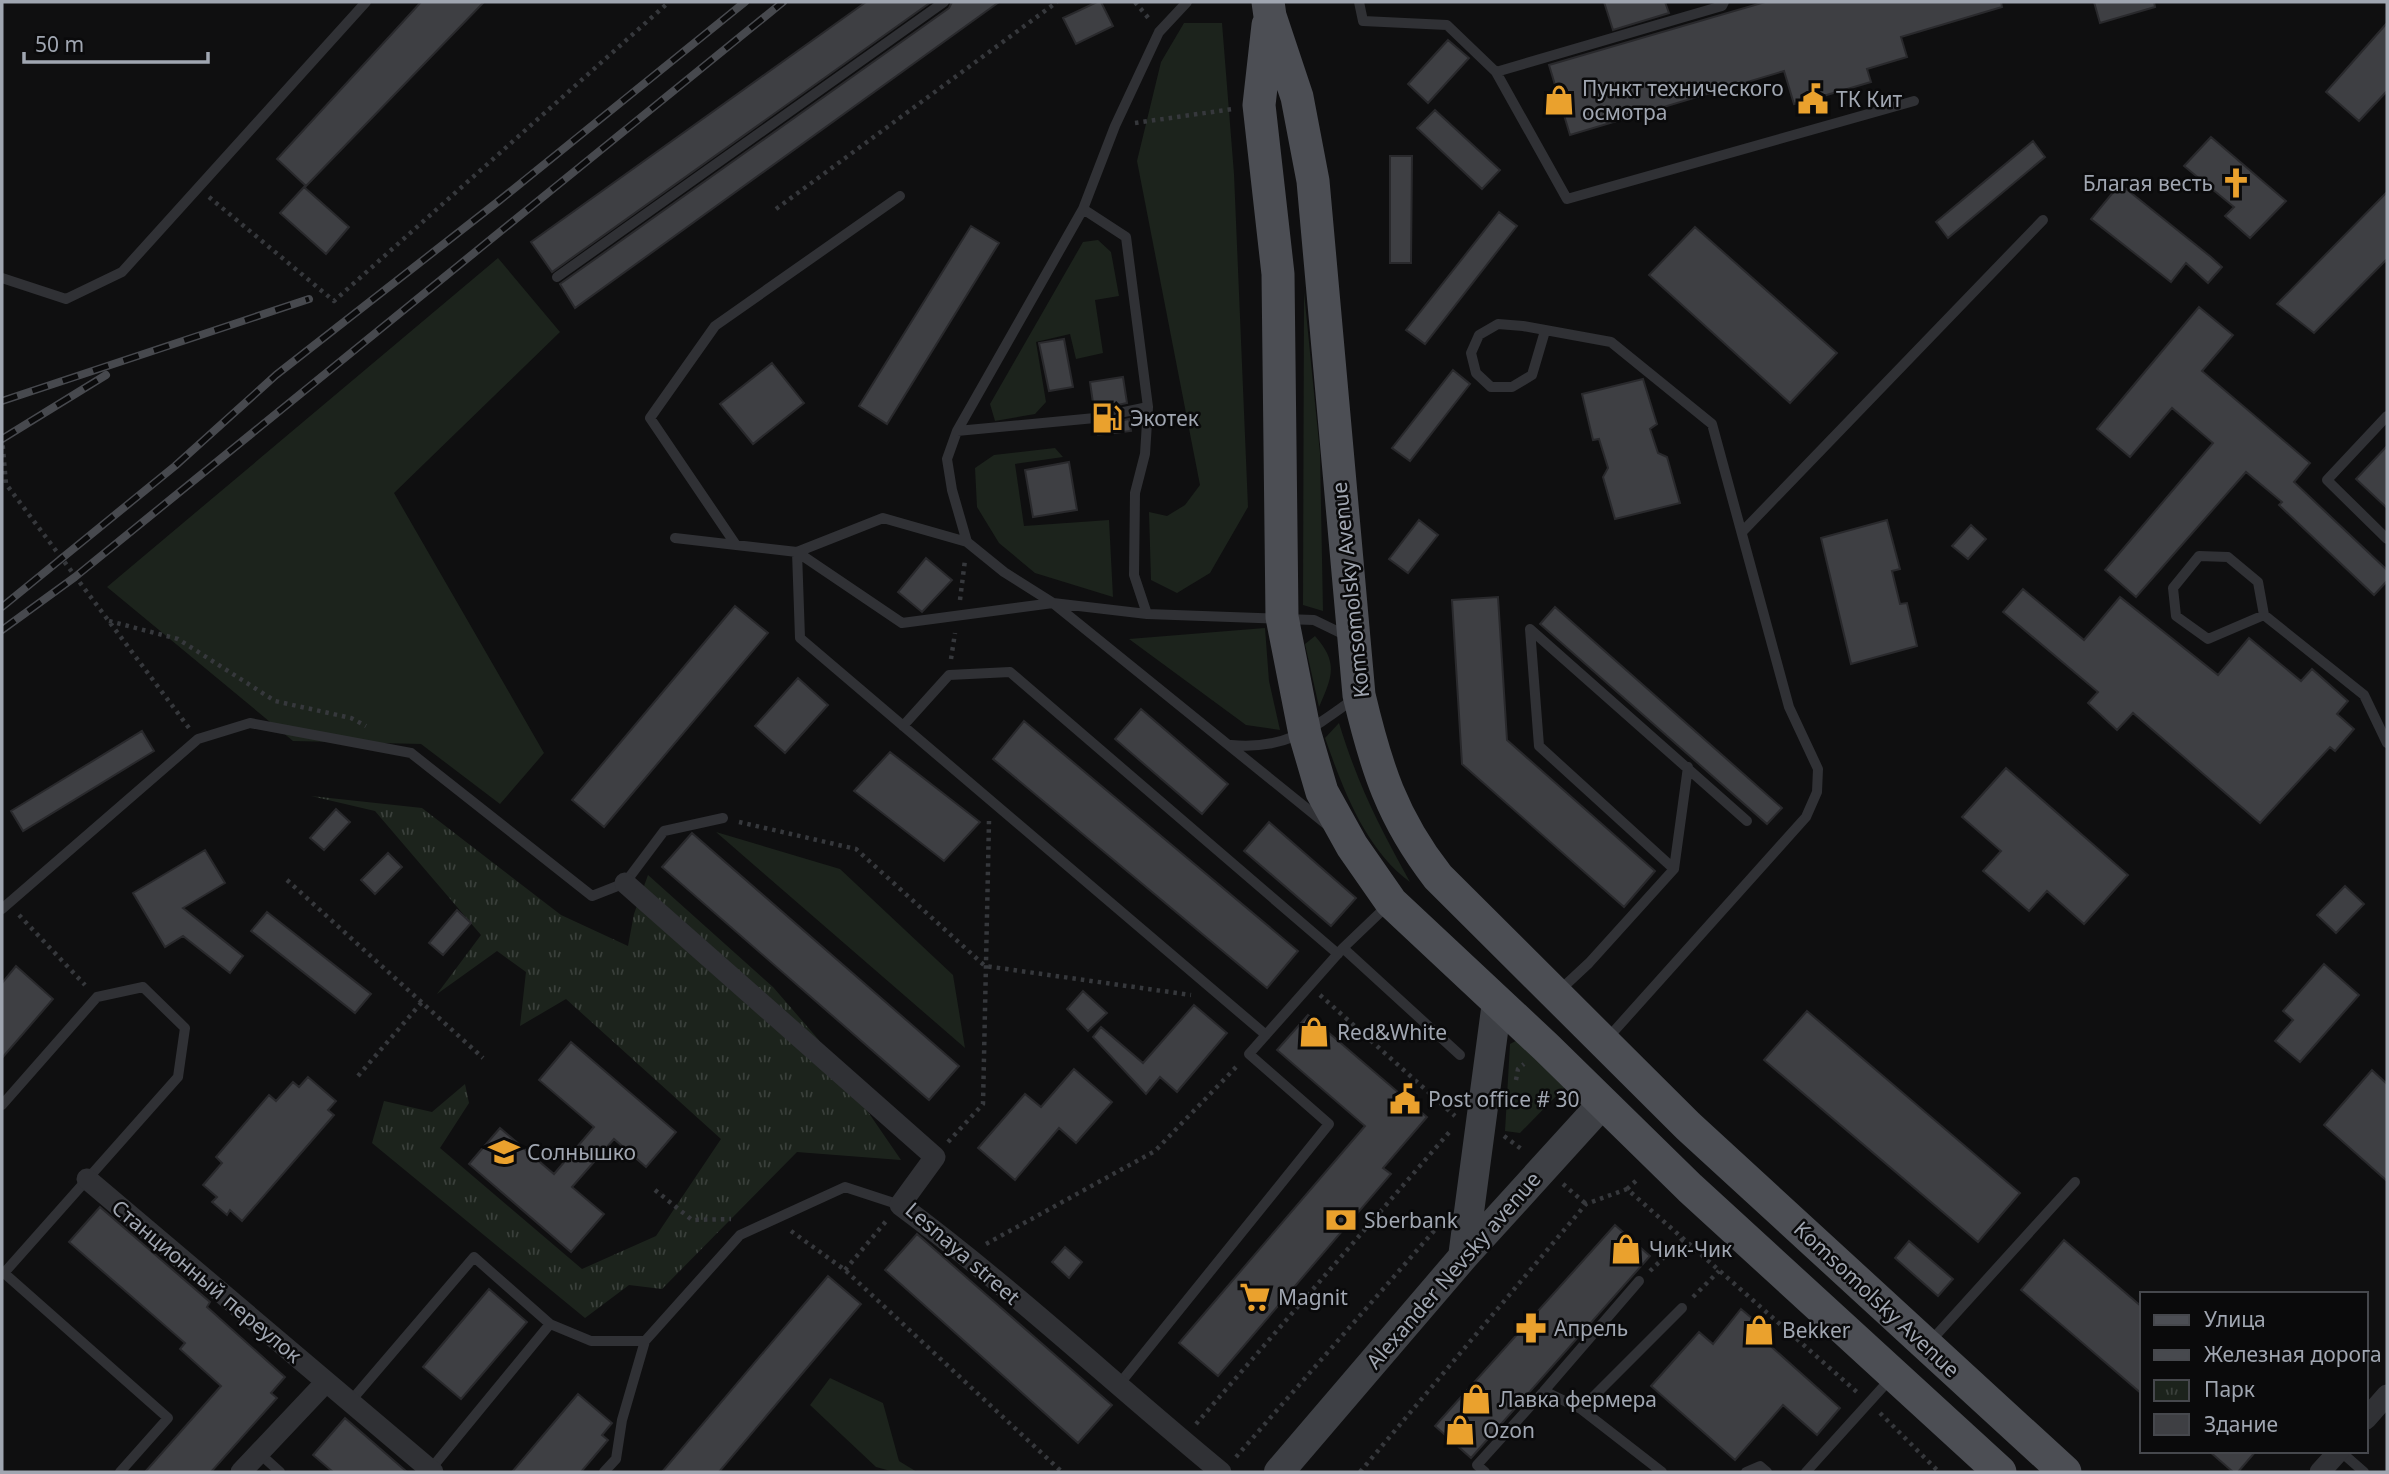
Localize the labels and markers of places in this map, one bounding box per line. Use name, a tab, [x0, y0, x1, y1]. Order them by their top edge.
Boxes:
place label: Пункт технического осмотра	[1582, 74, 1784, 126]
public building icon: ТК Кит	[1796, 82, 1830, 116]
shop icon: Пункт технического осмотра	[1542, 83, 1576, 117]
place label: ТК Кит	[1836, 85, 1902, 113]
church icon: Благая весть	[2219, 166, 2253, 200]
place label: Благая весть	[2083, 169, 2213, 197]
fuel station icon: Экотек	[1090, 401, 1124, 435]
place label: Экотек	[1130, 404, 1199, 432]
shop icon: Red&White	[1297, 1015, 1331, 1049]
place label: Red&White	[1337, 1018, 1447, 1046]
public building icon: Post office # 30	[1388, 1082, 1422, 1116]
place label: Post office # 30	[1428, 1085, 1580, 1113]
school or university icon: Солнышко	[487, 1135, 521, 1169]
place label: Солнышко	[527, 1138, 636, 1166]
bank icon: Sberbank	[1324, 1203, 1358, 1237]
place label: Sberbank	[1364, 1206, 1459, 1234]
shop icon: Чик-Чик	[1609, 1232, 1643, 1266]
place label: Чик-Чик	[1649, 1235, 1732, 1263]
supermarket icon: Magnit	[1238, 1280, 1272, 1314]
place label: Magnit	[1278, 1283, 1348, 1311]
pharmacy icon: Апрель	[1514, 1311, 1548, 1345]
shop icon: Bekker	[1742, 1313, 1776, 1347]
place label: Апрель	[1554, 1314, 1628, 1342]
place label: Bekker	[1782, 1316, 1851, 1344]
shop icon: Лавка фермера	[1459, 1382, 1493, 1416]
place label: Лавка фермера	[1499, 1385, 1657, 1413]
shop icon: Ozon	[1443, 1413, 1477, 1447]
place label: Ozon	[1483, 1416, 1535, 1444]

